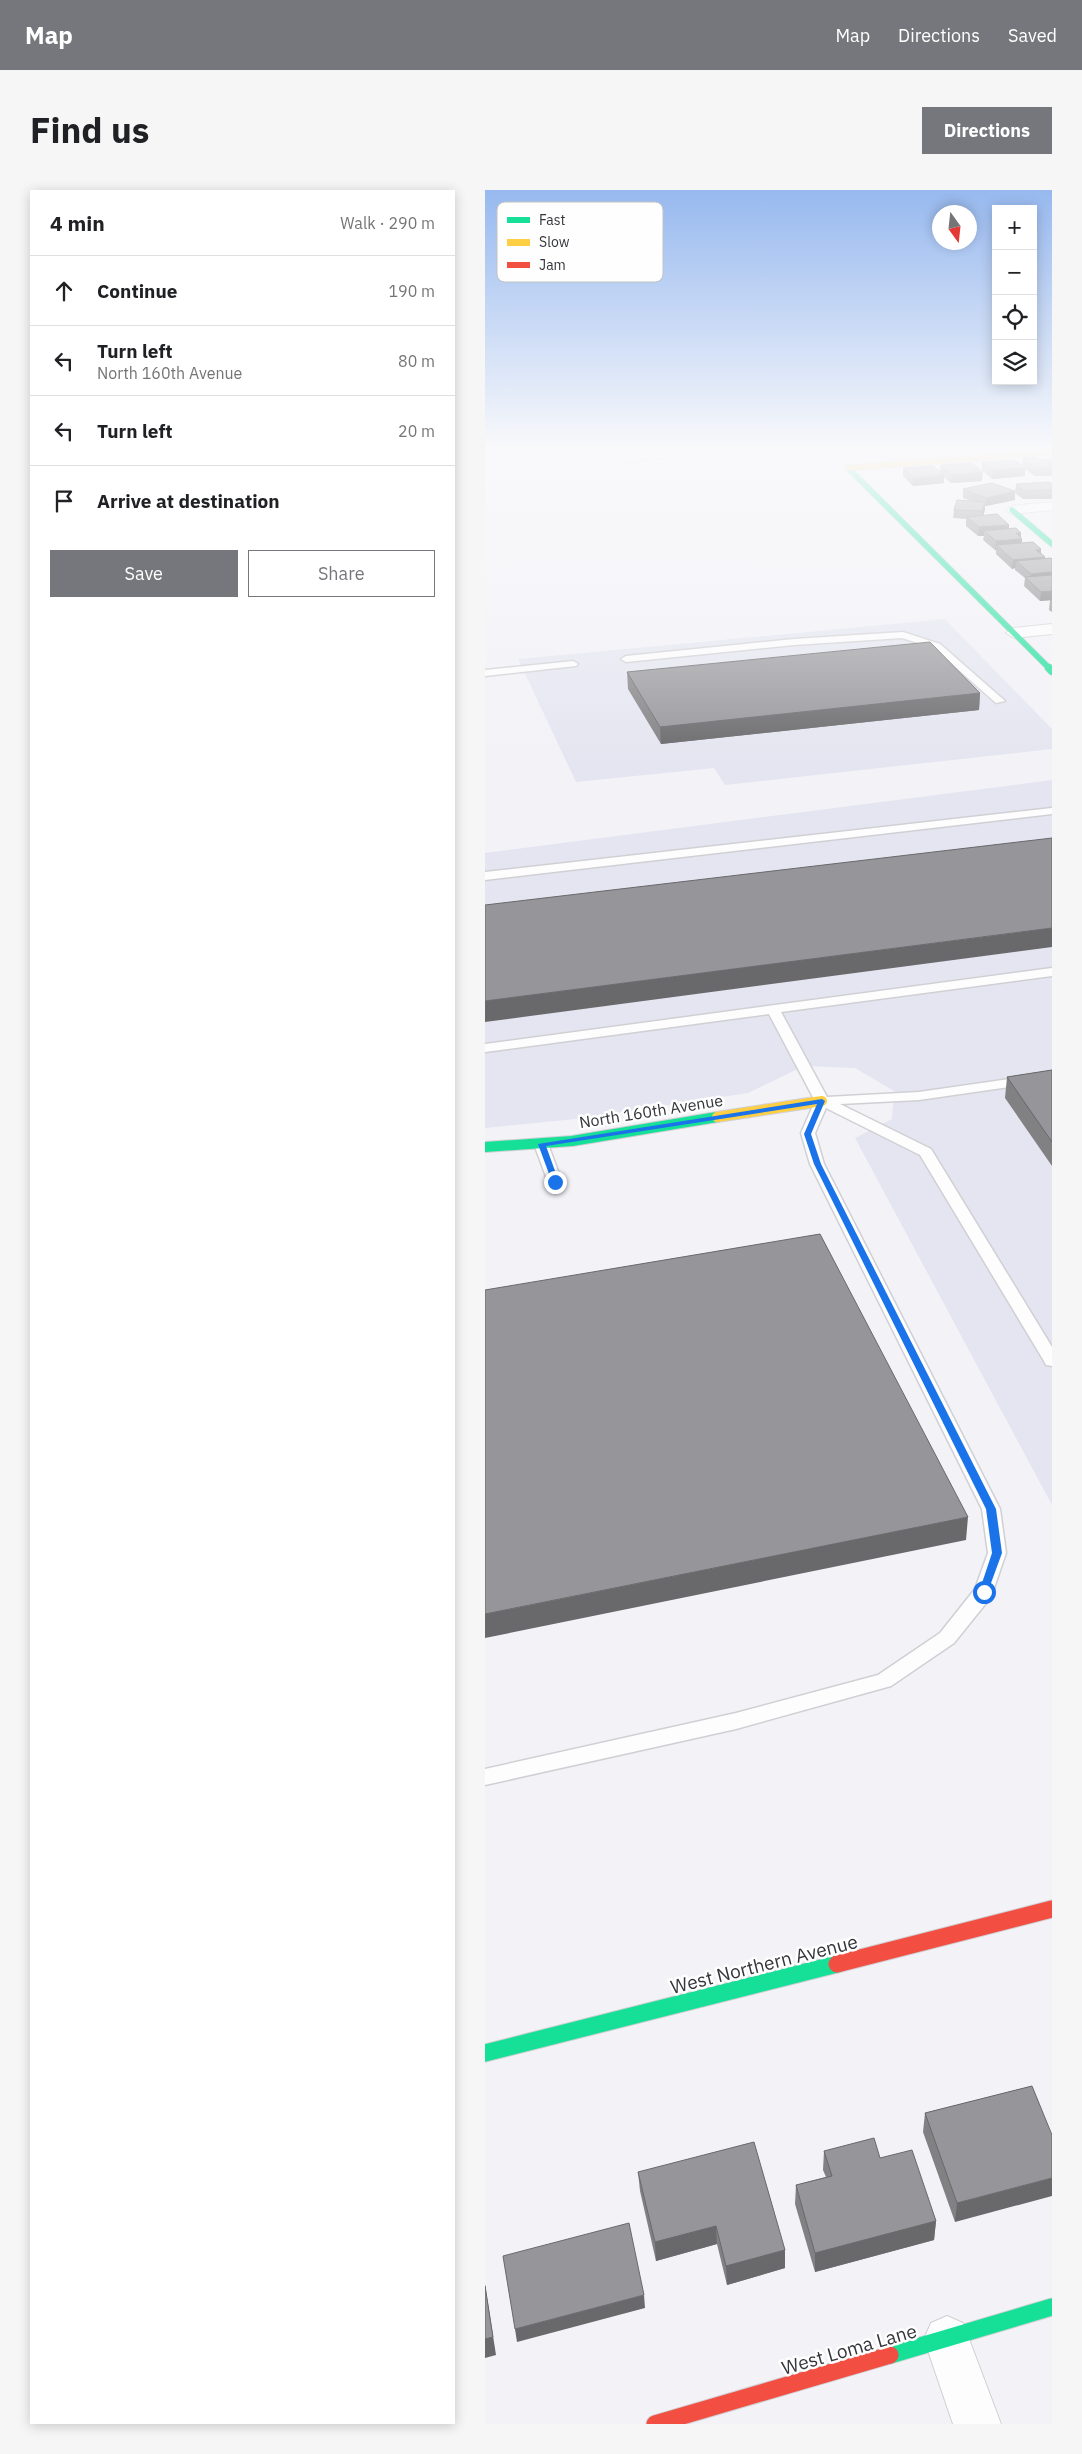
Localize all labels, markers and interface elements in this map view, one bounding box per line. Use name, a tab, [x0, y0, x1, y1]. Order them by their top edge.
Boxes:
text: Map	[25, 19, 73, 51]
text: Map	[835, 24, 870, 47]
text: Directions	[898, 24, 980, 47]
text: Saved	[1008, 24, 1057, 47]
text: Find us	[30, 107, 149, 153]
button: Directions	[922, 107, 1052, 154]
legend	[497, 202, 663, 282]
north arrow	[932, 205, 977, 250]
map controls	[992, 205, 1037, 385]
button: +	[992, 205, 1037, 250]
text: 4 min	[50, 209, 105, 237]
text: Fast	[539, 211, 565, 229]
text: Walk · 290 m	[340, 213, 435, 233]
text: Slow	[539, 233, 570, 251]
button: −	[992, 250, 1037, 295]
text: Jam	[539, 256, 566, 274]
icon: ahead	[50, 277, 78, 305]
text: Continue	[97, 279, 177, 303]
text: 190 m	[388, 281, 435, 301]
button: locate	[992, 295, 1037, 340]
text: Turn left	[97, 339, 173, 363]
button: layers	[992, 340, 1037, 385]
icon: left	[50, 347, 78, 375]
text: 80 m	[398, 351, 435, 371]
text: North 160th Avenue	[97, 363, 242, 383]
icon: left	[50, 417, 78, 445]
text: Turn left	[97, 419, 173, 443]
text: 20 m	[398, 421, 435, 441]
icon: arrive	[50, 487, 78, 515]
text: Arrive at destination	[97, 489, 280, 513]
button: Save	[50, 550, 238, 597]
button: Share	[248, 550, 435, 597]
street label: North 160th Avenue	[578, 1090, 725, 1132]
route end	[544, 1171, 567, 1194]
route start	[973, 1581, 996, 1604]
street label: West Northern Avenue	[668, 1929, 860, 1999]
street label: West Loma Lane	[779, 2318, 919, 2380]

